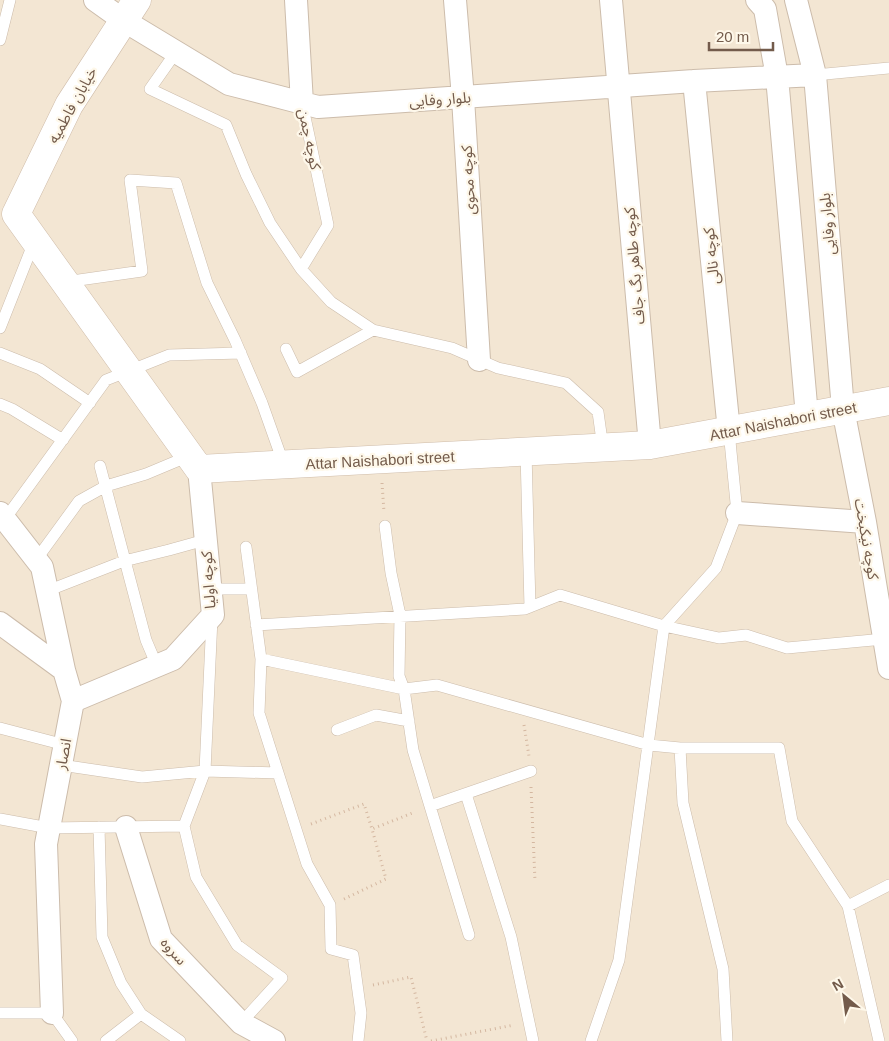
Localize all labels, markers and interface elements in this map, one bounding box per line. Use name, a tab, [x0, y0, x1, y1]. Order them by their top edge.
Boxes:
scale bar	[709, 20, 773, 52]
text: 20 m	[716, 28, 749, 45]
street label: خیابان فاطمیه	[44, 64, 101, 147]
street label: بلوار وفایی	[408, 88, 472, 111]
street label: کوچه چمن	[293, 107, 325, 172]
street label: کوچه محوی	[458, 144, 480, 215]
street label: بلوار وفایی	[816, 192, 839, 256]
street label: کوچه طاهر بگ جاف	[620, 206, 650, 325]
street label: کوچه نالی	[699, 226, 724, 285]
street label: Attar Naishabori street	[708, 398, 859, 444]
street label: Attar Naishabori street	[305, 448, 456, 472]
street label: کوچه نیکبخت	[850, 497, 883, 582]
street label: کوچه اولیا	[197, 550, 221, 609]
street label: انصار	[51, 737, 75, 772]
street label: سروه	[157, 934, 191, 969]
north arrow	[819, 971, 869, 1021]
text: N	[829, 975, 846, 994]

